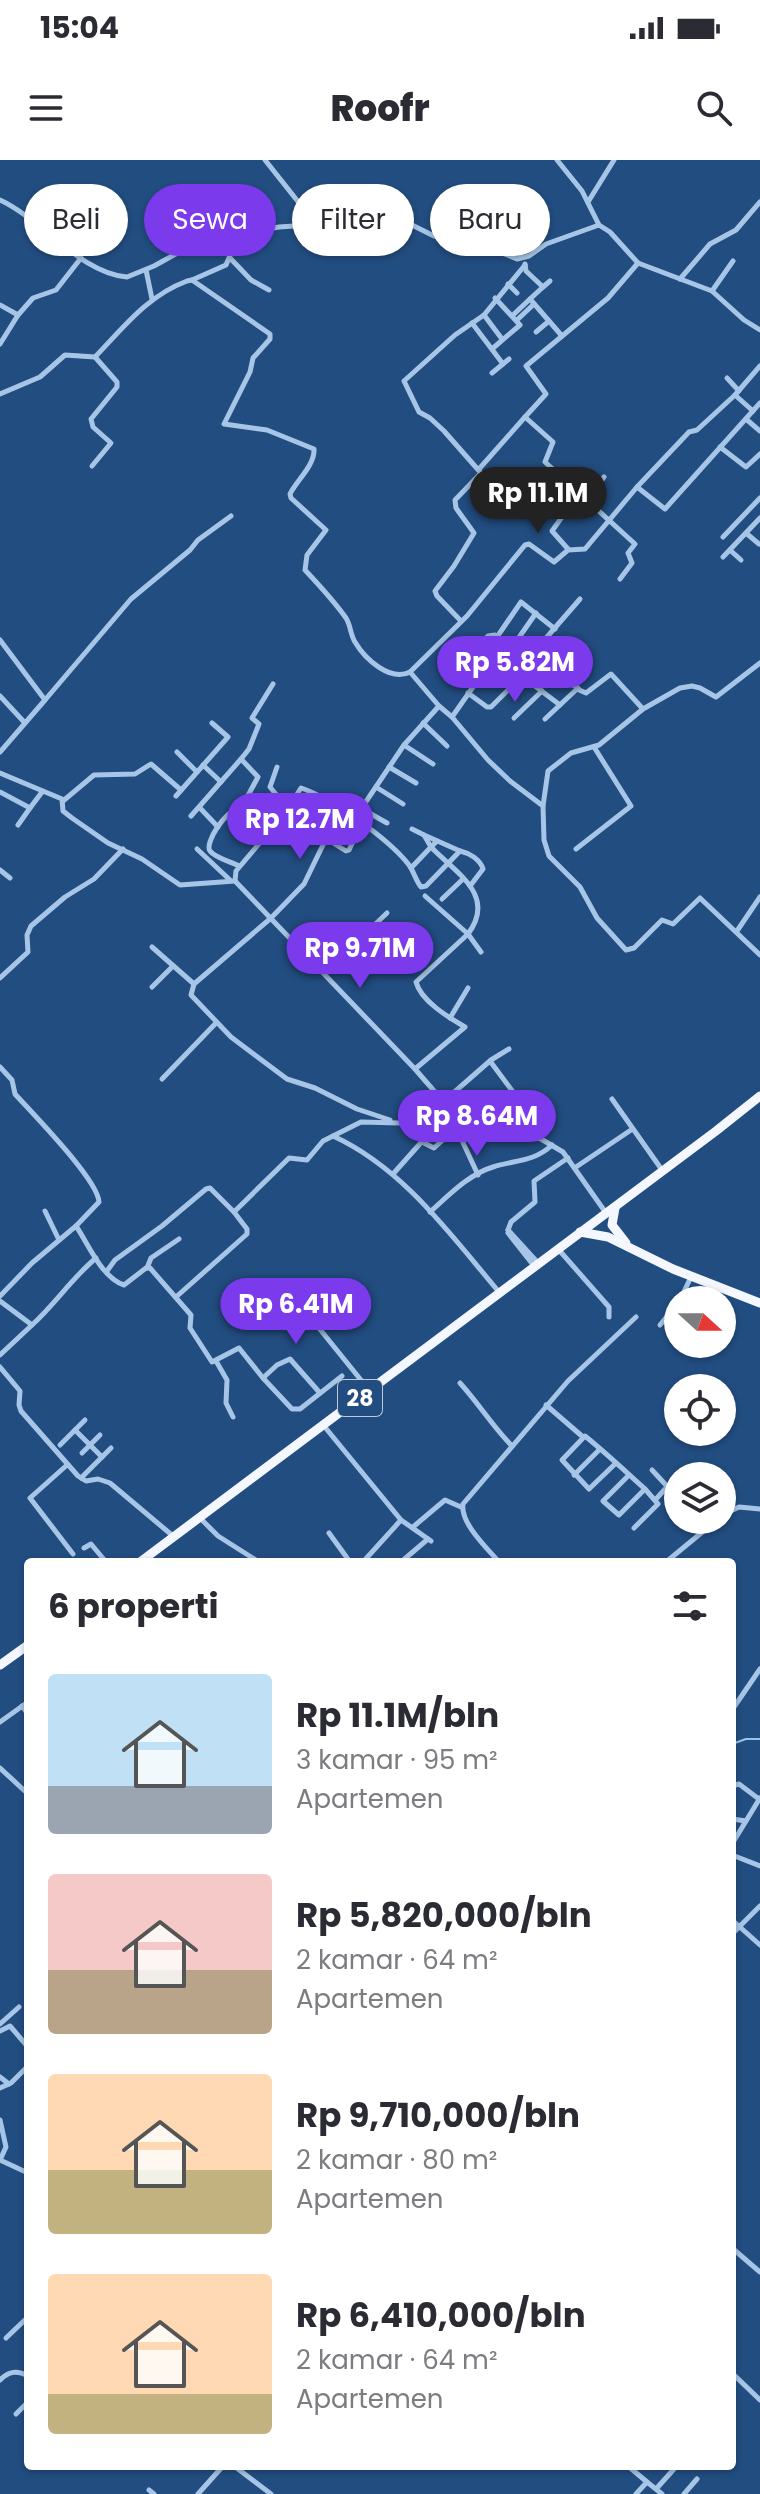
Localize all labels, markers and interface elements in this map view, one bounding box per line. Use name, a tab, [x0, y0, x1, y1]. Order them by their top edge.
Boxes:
text: 15:04	[40, 6, 119, 49]
text: Roofr	[330, 83, 430, 134]
icon: menu	[24, 86, 68, 130]
icon: search	[692, 86, 736, 130]
chip: Beli	[24, 184, 128, 256]
chip: Sewa	[144, 184, 276, 256]
chip: Filter	[292, 184, 414, 256]
chip: Baru	[430, 184, 550, 256]
pin: Rp 11.1M	[455, 467, 621, 535]
text: Rp 11.1M	[488, 475, 588, 511]
pin: Rp 5.82M	[432, 636, 598, 704]
text: Rp 5.82M	[455, 644, 575, 680]
pin: Rp 12.7M	[217, 793, 383, 861]
text: Rp 12.7M	[245, 801, 355, 837]
pin: Rp 9.71M	[277, 922, 443, 990]
text: Rp 9.71M	[305, 930, 416, 966]
pin: Rp 8.64M	[394, 1090, 560, 1158]
text: Rp 8.64M	[416, 1098, 538, 1134]
pin: Rp 6.41M	[213, 1278, 379, 1346]
text: Rp 6.41M	[238, 1286, 354, 1322]
north arrow	[664, 1286, 736, 1358]
map controls	[664, 1286, 736, 1534]
button: locate	[664, 1374, 736, 1446]
road number: 28	[338, 1380, 382, 1416]
button: layers	[664, 1462, 736, 1534]
text: 6 properti	[48, 1582, 219, 1630]
icon: filters	[668, 1584, 712, 1628]
text: Rp 11.1M/bln	[296, 1691, 499, 1739]
icon: home	[112, 1706, 208, 1802]
text: 3 kamar · 95 m²	[296, 1742, 498, 1778]
text: Apartemen	[296, 1781, 444, 1817]
text: Rp 5,820,000/bln	[296, 1891, 592, 1939]
icon: home	[112, 1906, 208, 2002]
text: 2 kamar · 64 m²	[296, 1942, 497, 1978]
text: Apartemen	[296, 1981, 444, 2017]
text: Rp 9,710,000/bln	[296, 2091, 580, 2139]
icon: home	[112, 2106, 208, 2202]
text: 2 kamar · 80 m²	[296, 2142, 497, 2178]
text: Apartemen	[296, 2181, 444, 2217]
text: Rp 6,410,000/bln	[296, 2291, 586, 2339]
icon: home	[112, 2306, 208, 2402]
text: 2 kamar · 64 m²	[296, 2342, 497, 2378]
text: Apartemen	[296, 2381, 444, 2417]

